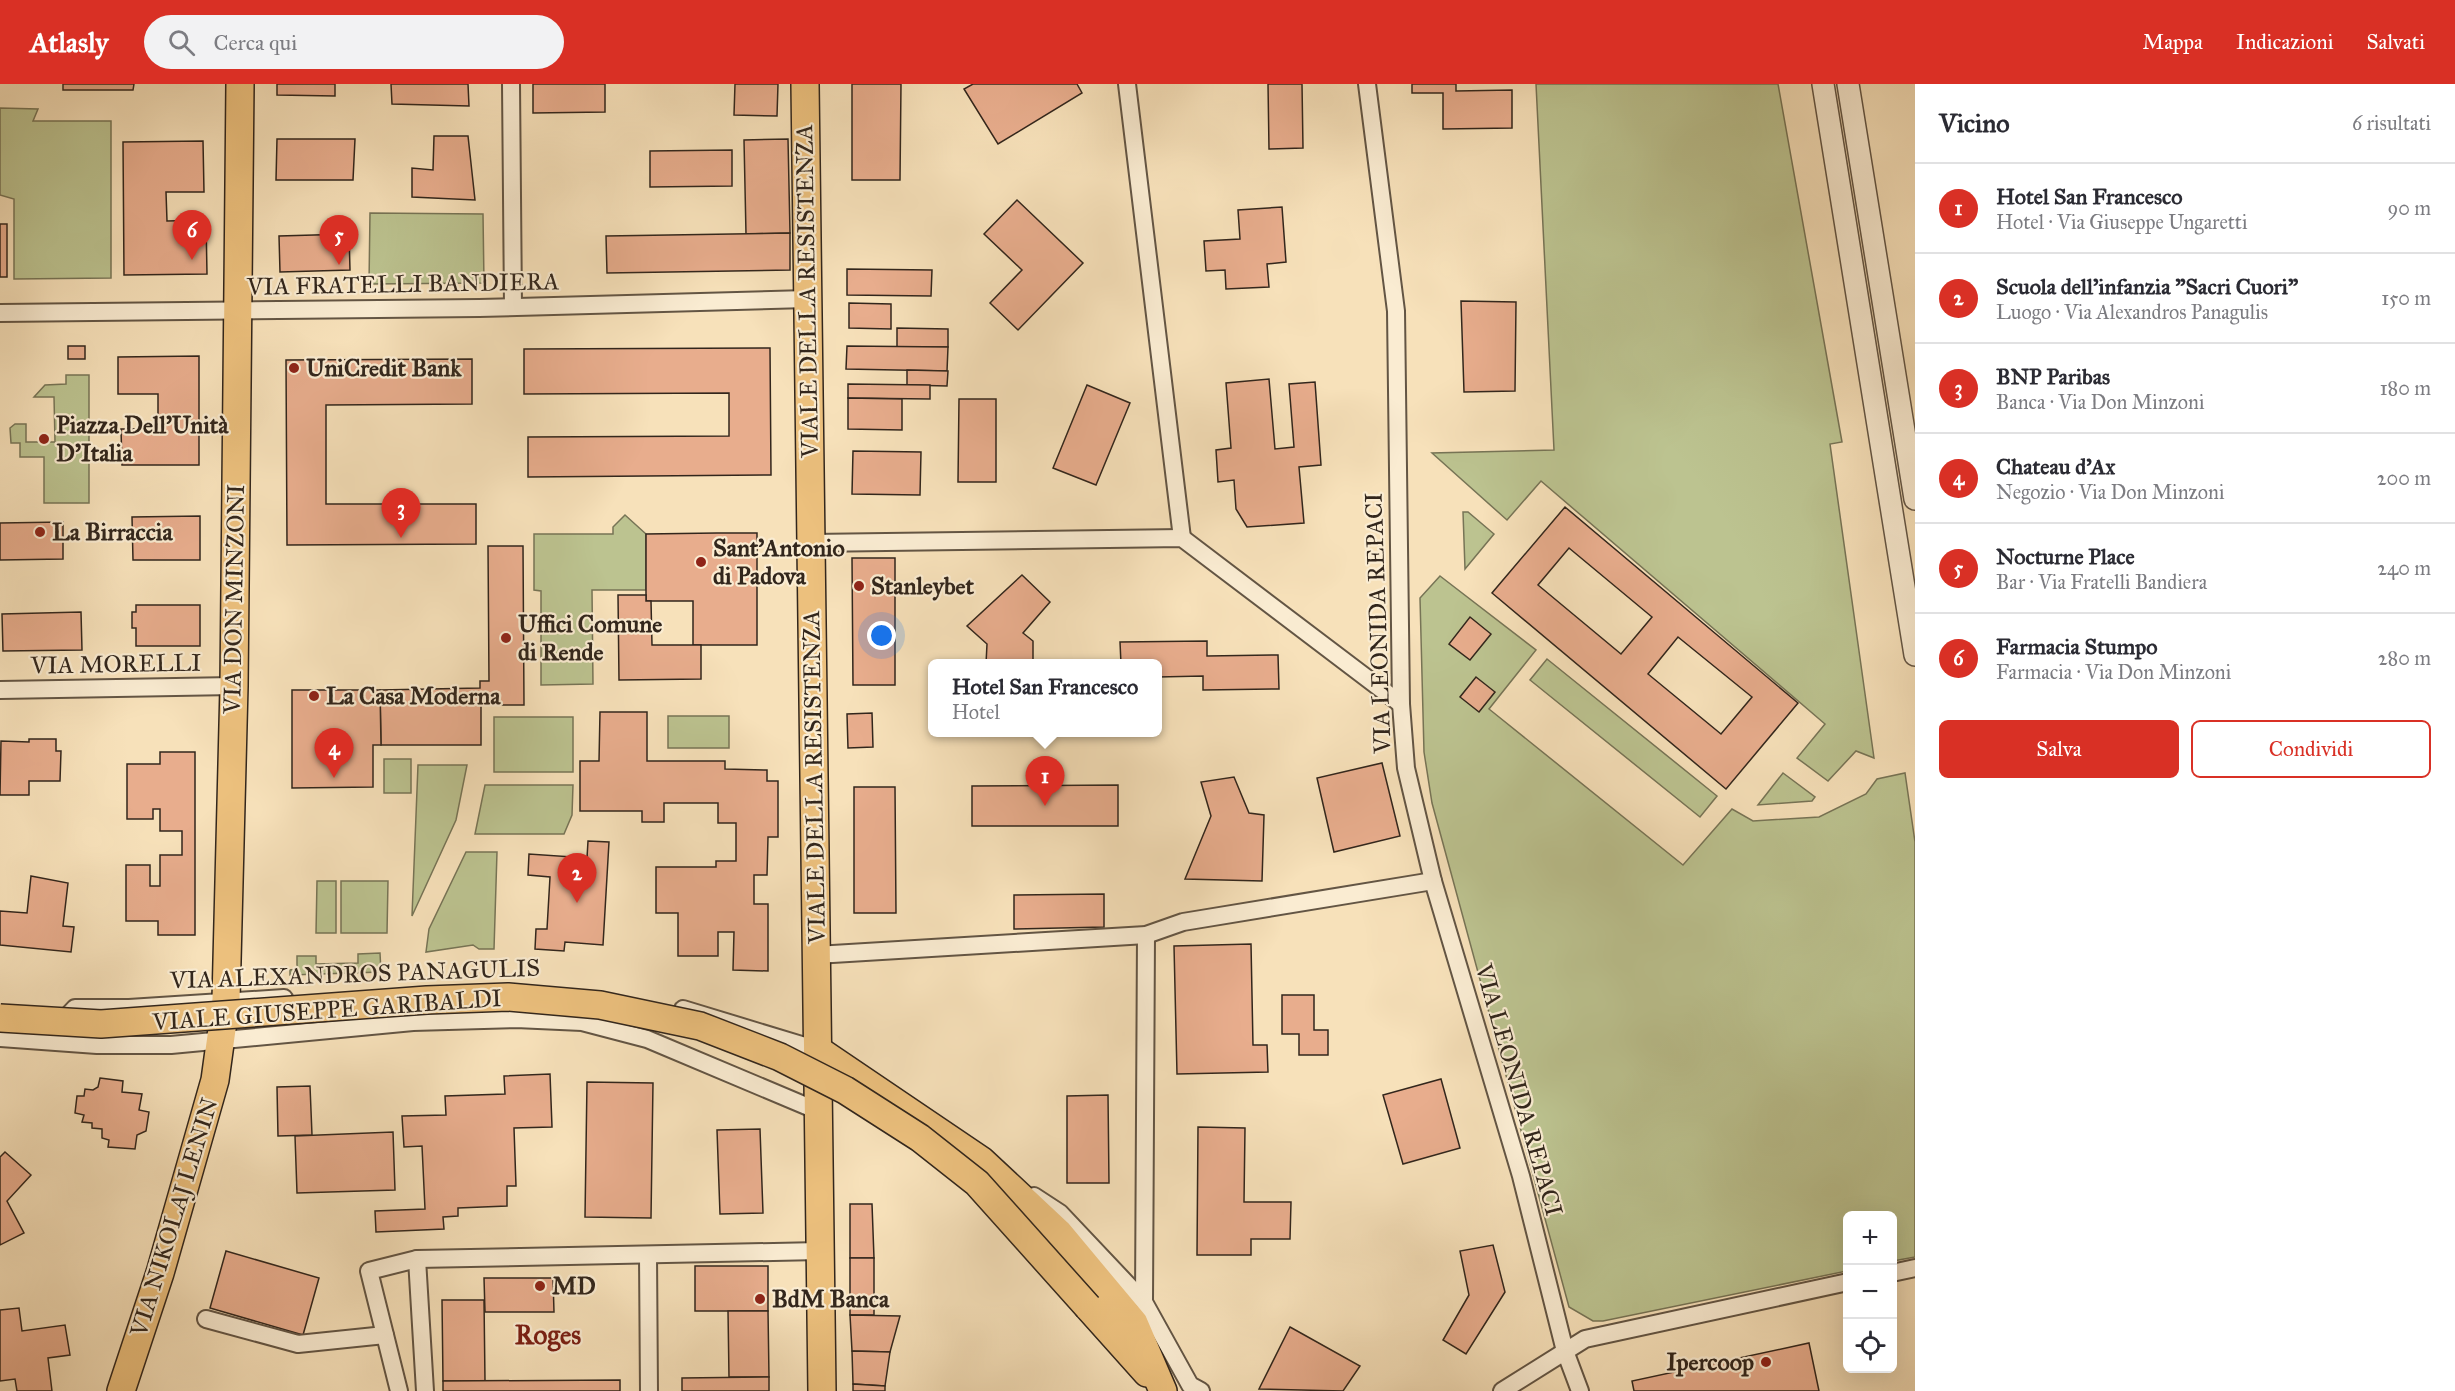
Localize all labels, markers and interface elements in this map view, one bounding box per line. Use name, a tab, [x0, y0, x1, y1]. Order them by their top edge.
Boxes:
search box	[144, 15, 564, 69]
text: Atlasly	[30, 25, 108, 60]
icon: search	[165, 26, 198, 59]
text: Cerca qui	[213, 29, 297, 56]
text: Mappa	[2143, 29, 2203, 55]
text: Indicazioni	[2236, 29, 2334, 55]
text: Salvati	[2367, 29, 2425, 55]
text: Vicino	[1939, 107, 2010, 139]
text: 6 risultati	[2352, 111, 2431, 135]
street label: VIALE DELLA RESISTENZA	[789, 124, 825, 459]
text: Hotel San Francesco	[1996, 183, 2183, 210]
text: 1	[1955, 196, 1962, 220]
text: 90 m	[2388, 196, 2431, 220]
pin: 6	[172, 210, 212, 260]
text: Hotel · Via Giuseppe Ungaretti	[1996, 210, 2247, 234]
pin: 5	[320, 216, 358, 265]
street label: VIA FRATELLI BANDIERA	[246, 266, 559, 302]
text: Scuola dell'infanzia "Sacri Cuori"	[1996, 273, 2298, 300]
text: 2	[1954, 286, 1963, 310]
text: 150 m	[2381, 286, 2431, 310]
text: Luogo · Via Alexandros Panagulis	[1996, 300, 2268, 324]
place label: UniCredit Bank	[306, 353, 462, 383]
marker: UniCredit Bank	[287, 361, 301, 375]
text: BNP Paribas	[1996, 363, 2110, 390]
text: 3	[1955, 376, 1963, 400]
text: 180 m	[2380, 376, 2431, 400]
text: Banca · Via Don Minzoni	[1996, 390, 2204, 414]
place label: Piazza Dell'Unità D'Italia	[56, 410, 229, 468]
marker: Piazza Dell'Unità D'Italia	[37, 432, 51, 446]
text: Chateau d'Ax	[1996, 453, 2115, 480]
text: 4	[1953, 466, 1964, 490]
text: 200 m	[2377, 466, 2431, 490]
text: Negozio · Via Don Minzoni	[1996, 480, 2224, 504]
street label: VIA DON MINZONI	[217, 484, 251, 715]
pin: 3	[382, 488, 420, 538]
street label: VIA LEONIDA REPACI	[1358, 492, 1398, 755]
place label: La Birraccia	[52, 517, 173, 547]
marker: La Birraccia	[33, 525, 47, 539]
place label: Sant'Antonio di Padova	[713, 533, 845, 591]
text: Nocturne Place	[1996, 543, 2135, 570]
marker: Sant'Antonio di Padova	[694, 555, 708, 569]
text: 5	[1954, 556, 1963, 580]
text: 240 m	[2377, 556, 2431, 580]
text: Bar · Via Fratelli Bandiera	[1996, 570, 2207, 594]
place label: Stanleybet	[871, 571, 975, 601]
marker: Stanleybet	[852, 579, 866, 593]
place label: Uffici Comune di Rende	[518, 609, 662, 667]
street label: VIALE DELLA RESISTENZA	[796, 610, 832, 945]
your location	[867, 621, 896, 650]
marker: Uffici Comune di Rende	[499, 631, 513, 645]
text: Farmacia Stumpo	[1996, 633, 2157, 660]
text: 6	[1953, 646, 1964, 670]
text: 280 m	[2378, 646, 2431, 670]
street label: VIA MORELLI	[29, 648, 202, 681]
popup	[928, 659, 1162, 737]
text: Farmacia · Via Don Minzoni	[1996, 660, 2231, 684]
text: Hotel San Francesco	[952, 673, 1138, 700]
place label: La Casa Moderna	[326, 681, 501, 711]
marker: La Casa Moderna	[307, 689, 321, 703]
text: Hotel	[952, 700, 1000, 724]
button: Salva	[1939, 720, 2179, 778]
button: Condividi	[2191, 720, 2431, 778]
pin: 4	[314, 728, 354, 778]
pin: 1	[1026, 756, 1064, 806]
pin: 2	[558, 854, 596, 903]
street label: VIA ALEXANDROS PANAGULIS	[169, 953, 540, 995]
street label: VIA LEONIDA REPACI	[1468, 959, 1569, 1220]
street label: VIALE GIUSEPPE GARIBALDI	[150, 983, 503, 1037]
street label: VIA NIKOLAJ LENIN	[123, 1094, 225, 1341]
map controls	[1843, 1211, 1897, 1373]
button: +	[1843, 1211, 1897, 1265]
button: −	[1843, 1265, 1897, 1319]
place label: MD	[552, 1271, 596, 1301]
marker: MD	[533, 1279, 547, 1293]
place label: BdM Banca	[772, 1284, 890, 1314]
marker: BdM Banca	[753, 1292, 767, 1306]
district label: Roges	[515, 1318, 581, 1352]
button: locate	[1843, 1319, 1897, 1373]
place label: Ipercoop	[1666, 1347, 1754, 1377]
marker: Ipercoop	[1759, 1355, 1773, 1369]

